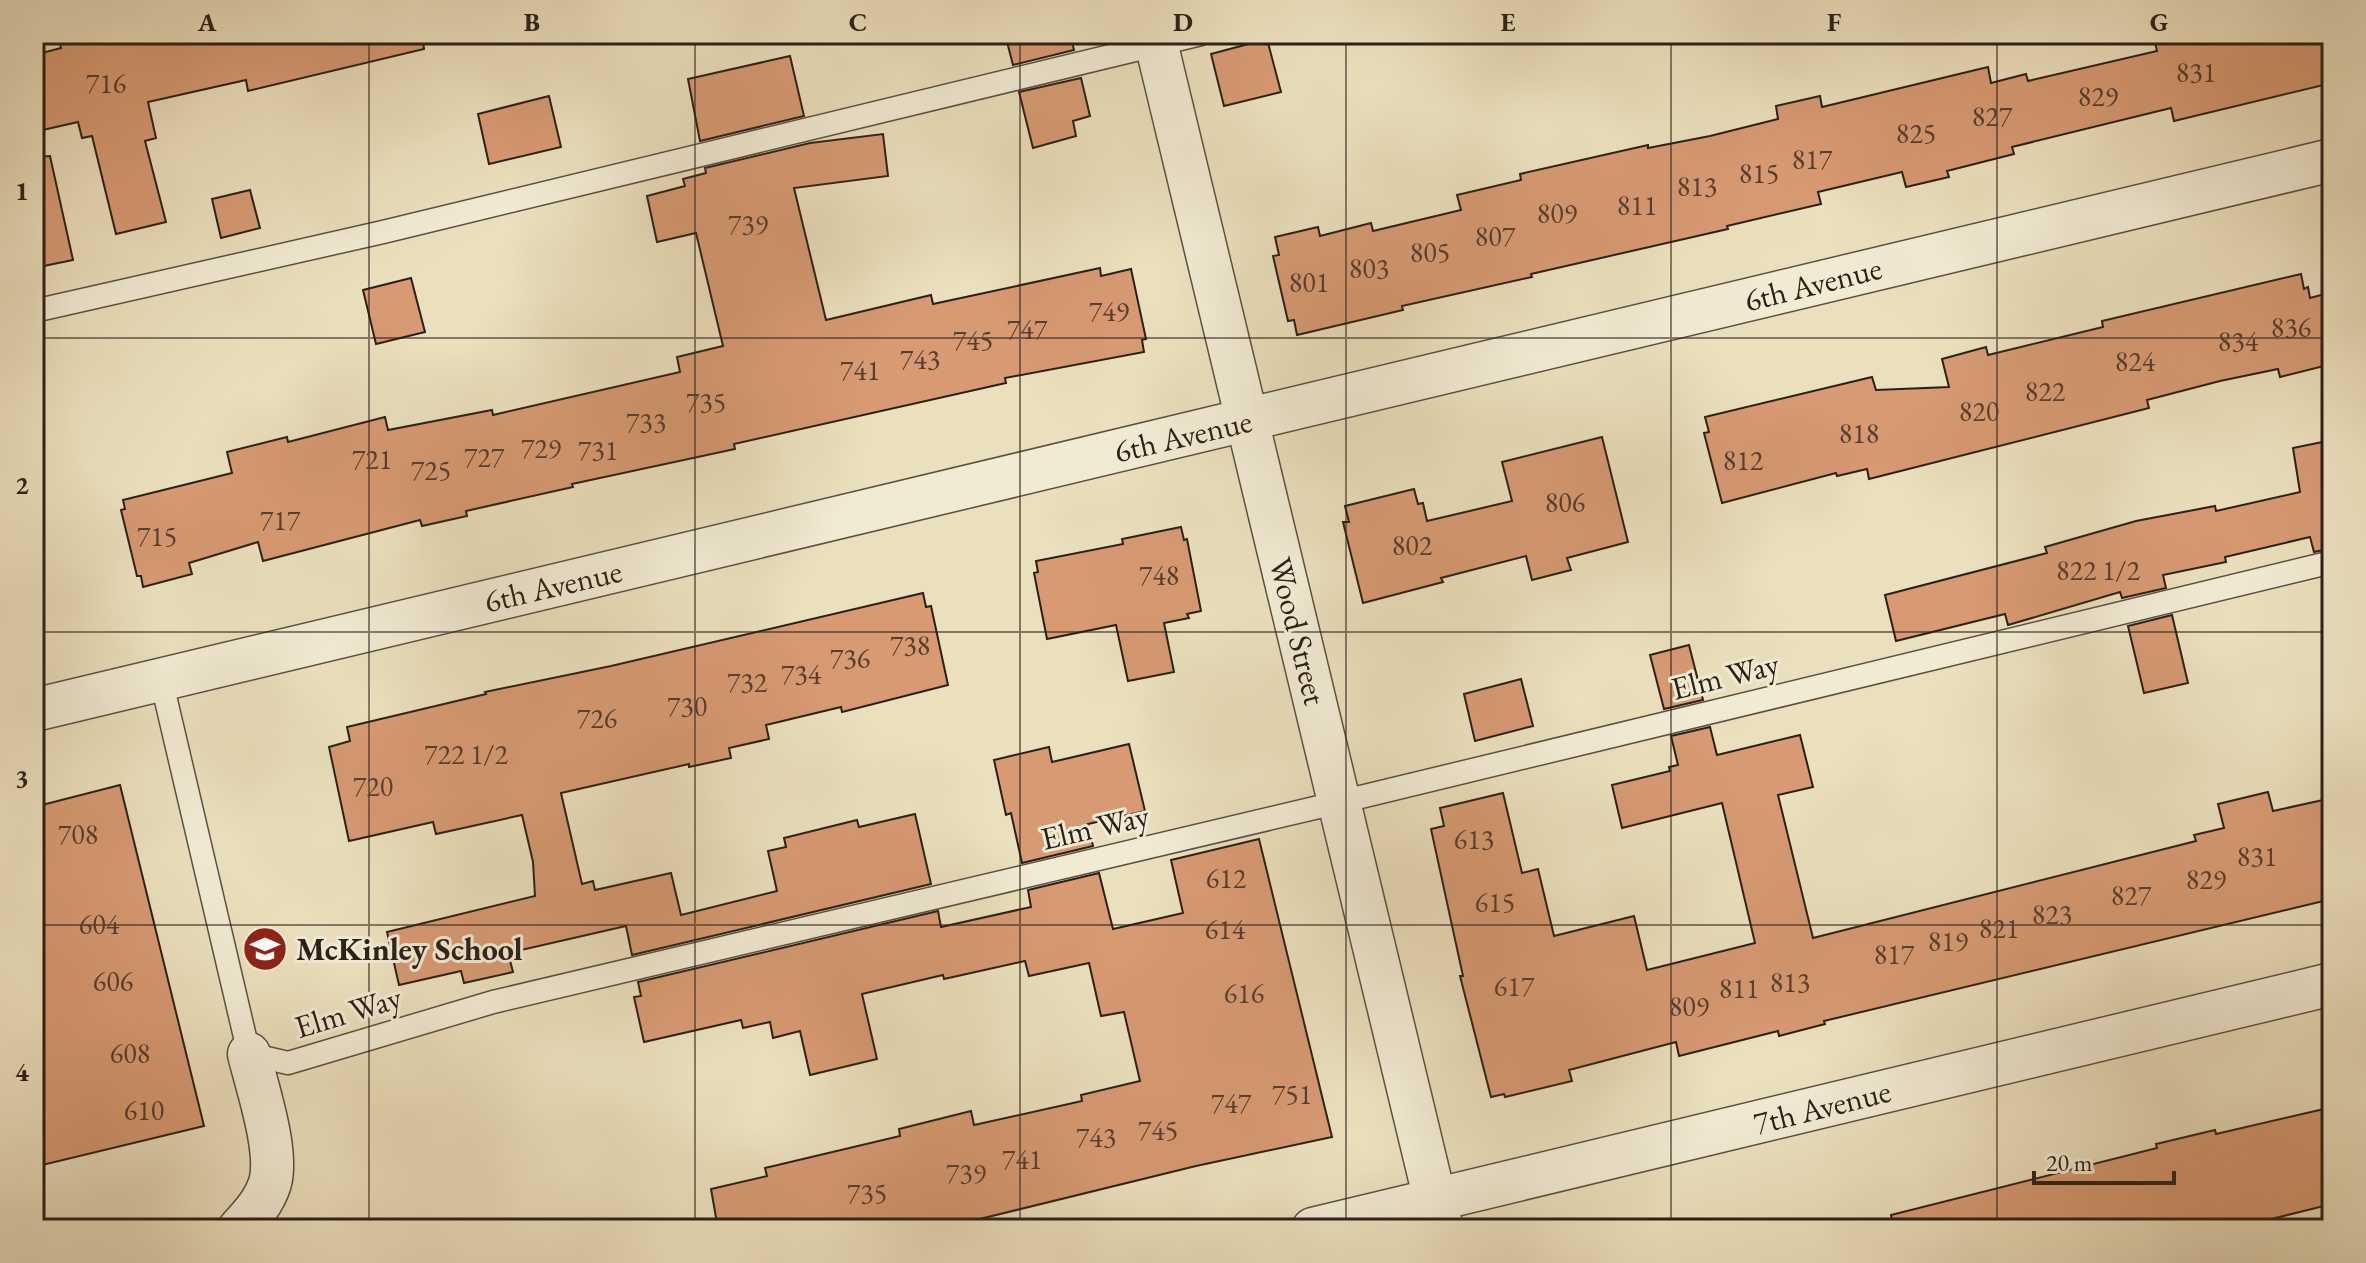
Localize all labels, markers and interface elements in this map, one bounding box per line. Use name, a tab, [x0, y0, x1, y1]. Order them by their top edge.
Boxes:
text: A	[197, 5, 217, 39]
text: B	[524, 5, 540, 39]
text: C	[849, 5, 867, 39]
text: D	[1173, 5, 1193, 39]
text: E	[1501, 5, 1516, 39]
text: F	[1827, 5, 1841, 39]
text: G	[2150, 5, 2169, 39]
house number: 831	[2176, 54, 2216, 90]
house number: 716	[86, 65, 126, 101]
house number: 829	[2078, 78, 2118, 114]
house number: 827	[1972, 98, 2013, 134]
house number: 825	[1896, 115, 1936, 151]
house number: 817	[1792, 141, 1833, 177]
house number: 815	[1739, 155, 1779, 191]
house number: 813	[1677, 168, 1717, 204]
text: 1	[15, 174, 29, 208]
house number: 811	[1617, 187, 1657, 223]
house number: 809	[1537, 195, 1577, 231]
house number: 739	[728, 206, 768, 242]
house number: 807	[1475, 218, 1516, 254]
house number: 805	[1410, 234, 1450, 270]
street label: 6th Avenue	[1740, 247, 1886, 321]
house number: 803	[1349, 250, 1389, 286]
house number: 801	[1289, 264, 1329, 300]
house number: 749	[1089, 293, 1129, 329]
house number: 836	[2271, 309, 2311, 345]
house number: 747	[1007, 311, 1048, 347]
house number: 745	[953, 322, 993, 358]
house number: 834	[2218, 323, 2259, 359]
house number: 743	[900, 341, 940, 377]
house number: 824	[2115, 343, 2156, 379]
house number: 741	[840, 352, 880, 388]
house number: 822	[2025, 373, 2066, 409]
house number: 735	[686, 384, 726, 420]
house number: 820	[1959, 393, 1999, 429]
street label: 6th Avenue	[1110, 400, 1256, 472]
house number: 733	[626, 404, 666, 440]
house number: 818	[1839, 415, 1879, 451]
house number: 729	[521, 430, 561, 466]
house number: 731	[578, 432, 618, 468]
house number: 727	[464, 439, 505, 475]
house number: 721	[352, 441, 392, 477]
house number: 812	[1723, 442, 1764, 478]
house number: 725	[411, 452, 451, 488]
text: 2	[15, 468, 29, 502]
house number: 806	[1545, 484, 1585, 520]
house number: 717	[260, 502, 301, 538]
house number: 715	[137, 518, 177, 554]
house number: 802	[1392, 527, 1433, 563]
street label: 6th Avenue	[480, 550, 626, 622]
house number: 822 1/2	[2056, 552, 2141, 588]
street label: Wood Street	[1259, 553, 1337, 709]
house number: 748	[1139, 557, 1179, 593]
house number: 738	[890, 627, 930, 663]
house number: 736	[830, 640, 870, 676]
street label: Elm Way	[1667, 642, 1784, 710]
house number: 734	[781, 656, 822, 692]
house number: 732	[727, 664, 768, 700]
house number: 730	[667, 688, 707, 724]
house number: 726	[577, 700, 617, 736]
house number: 722 1/2	[424, 736, 509, 772]
text: 3	[15, 761, 29, 795]
house number: 720	[353, 768, 393, 804]
street label: Elm Way	[1037, 794, 1154, 860]
house number: 708	[58, 816, 98, 852]
house number: 613	[1454, 821, 1494, 857]
house number: 831	[2237, 838, 2277, 874]
house number: 612	[1206, 860, 1247, 896]
house number: 829	[2186, 861, 2226, 897]
house number: 827	[2111, 877, 2152, 913]
house number: 615	[1475, 884, 1515, 920]
house number: 823	[2032, 896, 2072, 932]
house number: 604	[79, 906, 120, 942]
house number: 821	[1979, 910, 2019, 946]
house number: 614	[1205, 911, 1246, 947]
house number: 819	[1928, 923, 1968, 959]
school or university icon: McKinley School	[241, 925, 289, 973]
place label: McKinley School	[296, 928, 523, 970]
house number: 817	[1874, 936, 1915, 972]
house number: 606	[93, 963, 133, 999]
house number: 813	[1770, 964, 1810, 1000]
house number: 617	[1494, 968, 1535, 1004]
house number: 811	[1719, 970, 1759, 1006]
house number: 616	[1224, 975, 1264, 1011]
street label: Elm Way	[289, 976, 407, 1048]
house number: 809	[1669, 988, 1709, 1024]
house number: 608	[110, 1035, 150, 1071]
text: 4	[15, 1055, 29, 1089]
street label: 7th Avenue	[1749, 1070, 1895, 1144]
house number: 751	[1272, 1076, 1312, 1112]
house number: 747	[1211, 1085, 1252, 1121]
house number: 610	[124, 1092, 164, 1128]
house number: 745	[1138, 1112, 1178, 1148]
house number: 743	[1076, 1119, 1116, 1155]
scale bar	[2034, 1135, 2174, 1185]
house number: 741	[1002, 1141, 1042, 1177]
text: 20 m	[2046, 1147, 2093, 1178]
house number: 739	[946, 1155, 986, 1191]
house number: 735	[847, 1175, 887, 1211]

